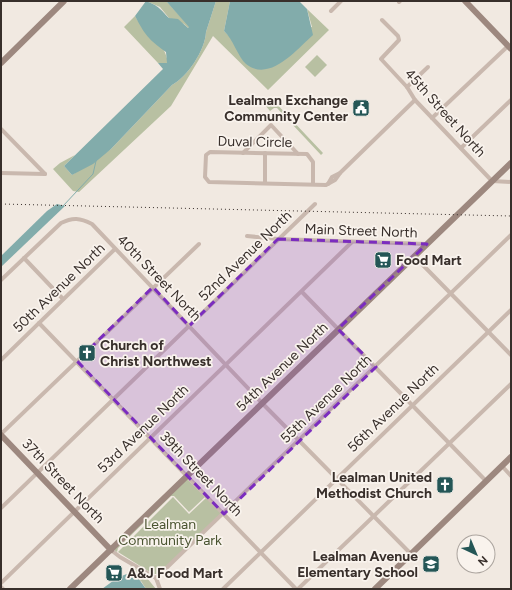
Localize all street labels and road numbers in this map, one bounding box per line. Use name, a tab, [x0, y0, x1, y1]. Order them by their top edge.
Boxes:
street label: 45th Street North	[401, 65, 489, 161]
street label: Duval Circle	[218, 133, 293, 151]
street label: 52nd Avenue North	[195, 207, 295, 305]
street label: Main Street North	[304, 221, 418, 241]
street label: 40th Street North	[113, 231, 205, 325]
street label: 50th Avenue North	[10, 240, 109, 336]
street label: 54th Avenue North	[233, 319, 332, 415]
street label: 55th Avenue North	[277, 351, 375, 447]
street label: 56th Avenue North	[344, 360, 442, 456]
street label: 53rd Avenue North	[94, 381, 192, 477]
street label: 39th Street North	[156, 428, 246, 520]
street label: 37th Street North	[18, 435, 108, 527]

